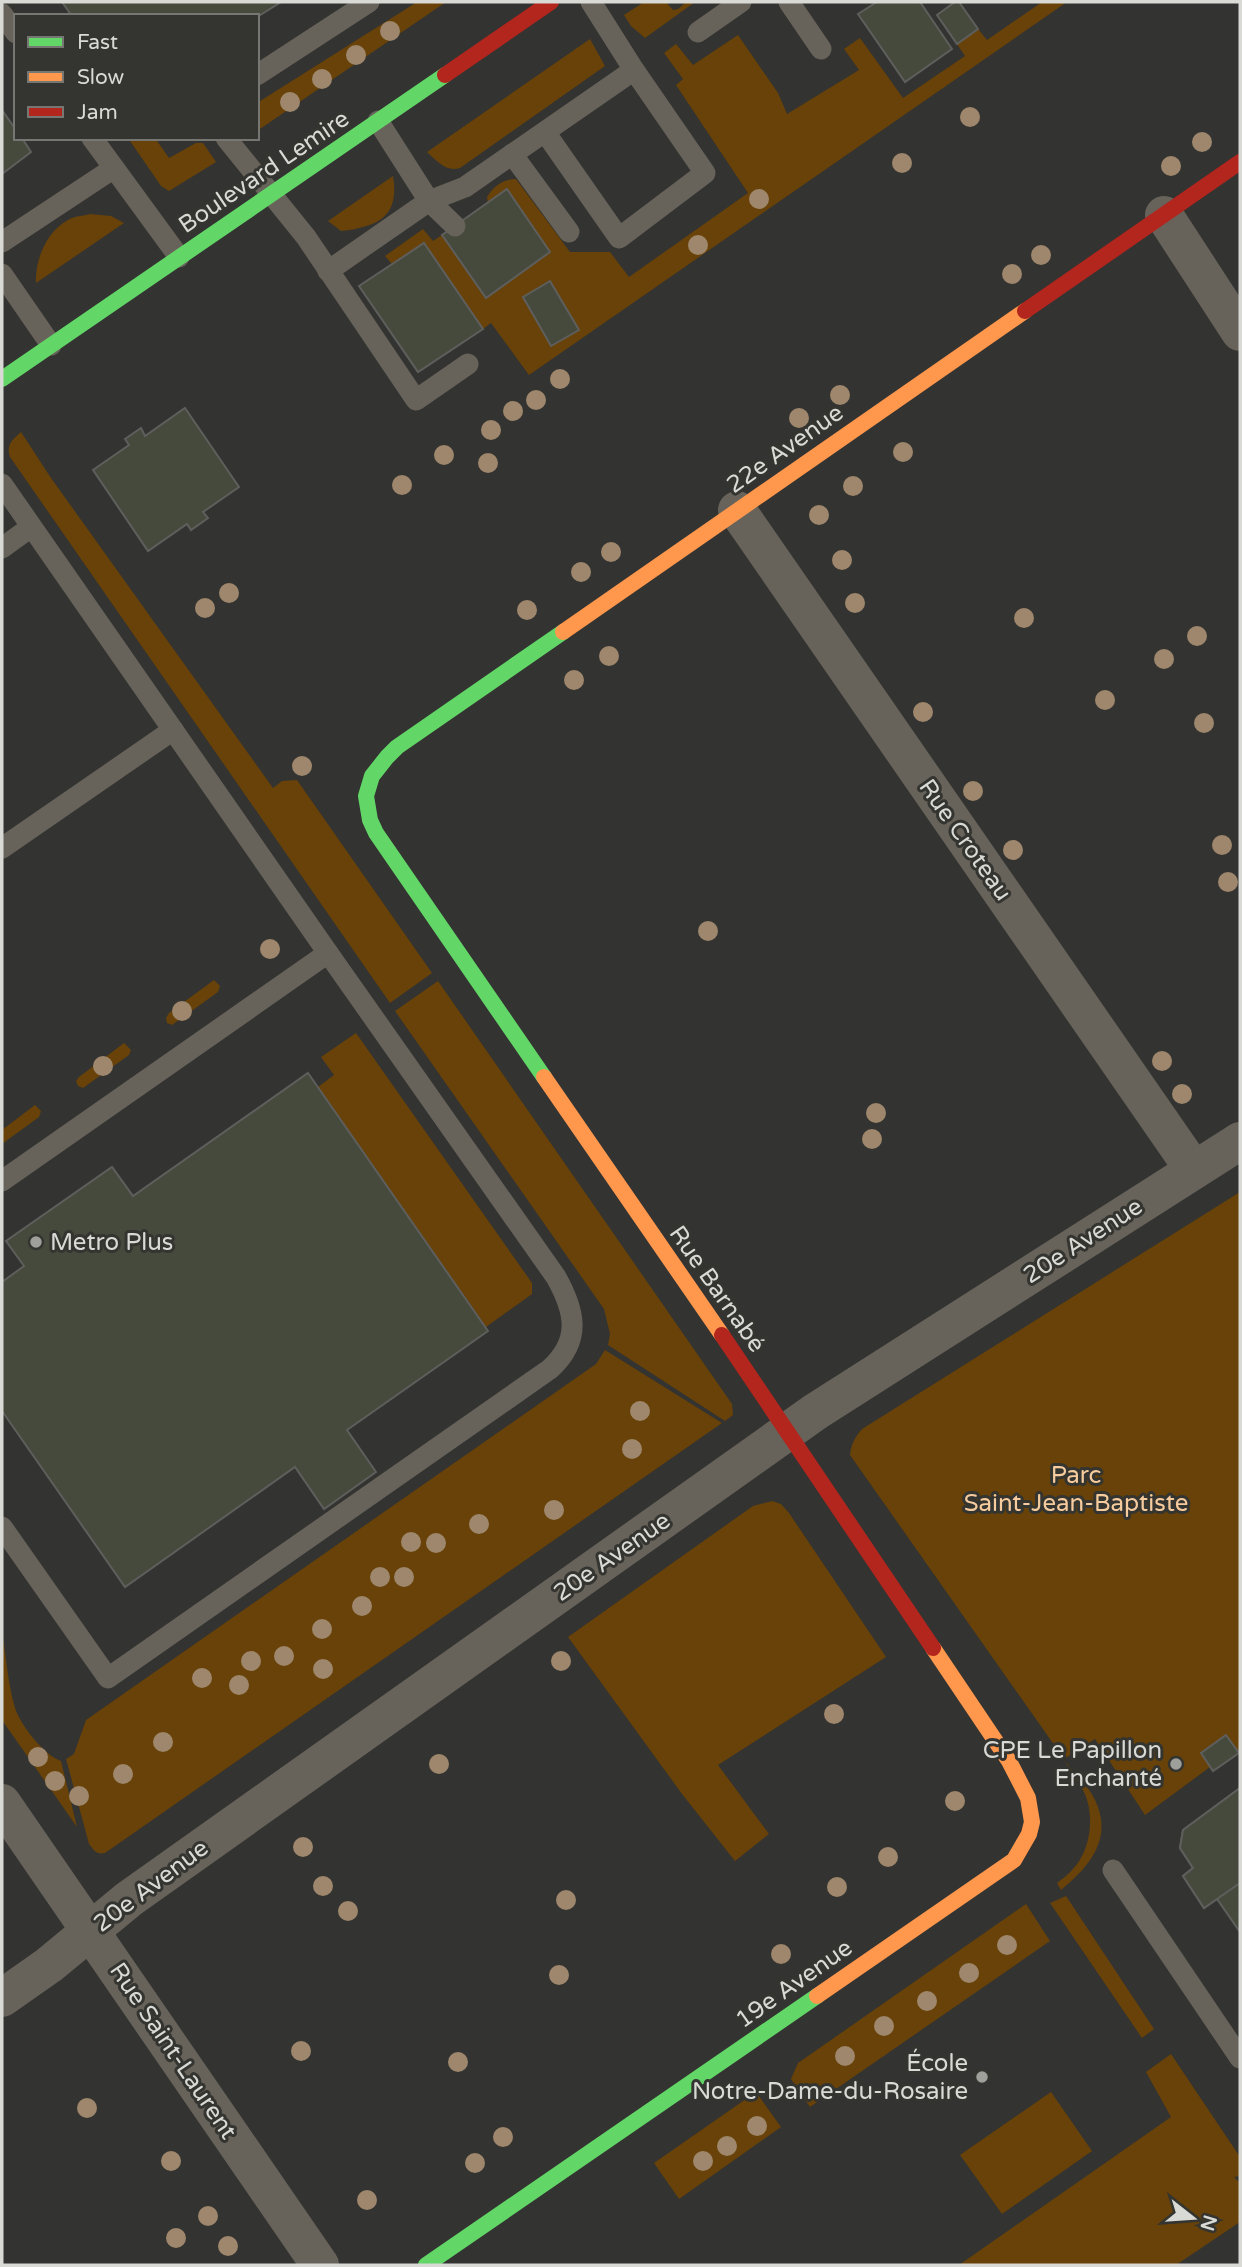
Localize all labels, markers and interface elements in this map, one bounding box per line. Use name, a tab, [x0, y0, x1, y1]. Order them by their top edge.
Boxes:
legend	[14, 14, 259, 140]
text: Fast	[77, 30, 118, 55]
text: Slow	[77, 65, 125, 90]
text: Jam	[77, 100, 118, 125]
street label: Boulevard Lemire	[173, 104, 355, 240]
street label: 22e Avenue	[721, 398, 849, 500]
street label: Rue Croteau	[912, 774, 1018, 906]
street label: 20e Avenue	[1018, 1192, 1148, 1290]
street label: Rue Barnabé	[663, 1220, 771, 1358]
place label: Metro Plus	[50, 1228, 173, 1257]
marker: Metro Plus	[28, 1234, 44, 1250]
park label: Parc Saint-Jean-Baptiste	[964, 1461, 1188, 1518]
street label: 20e Avenue	[548, 1506, 676, 1608]
place label: CPE Le Papillon Enchanté	[983, 1736, 1162, 1793]
marker: CPE Le Papillon Enchanté	[1168, 1756, 1184, 1772]
street label: 20e Avenue	[88, 1834, 214, 1938]
street label: 19e Avenue	[730, 1933, 858, 2035]
street label: Rue Saint-Laurent	[103, 1957, 243, 2145]
place label: École Notre-Dame-du-Rosaire	[692, 2048, 968, 2106]
marker: École Notre-Dame-du-Rosaire	[974, 2069, 990, 2085]
north arrow	[1158, 2183, 1228, 2253]
text: N	[1196, 2212, 1221, 2233]

